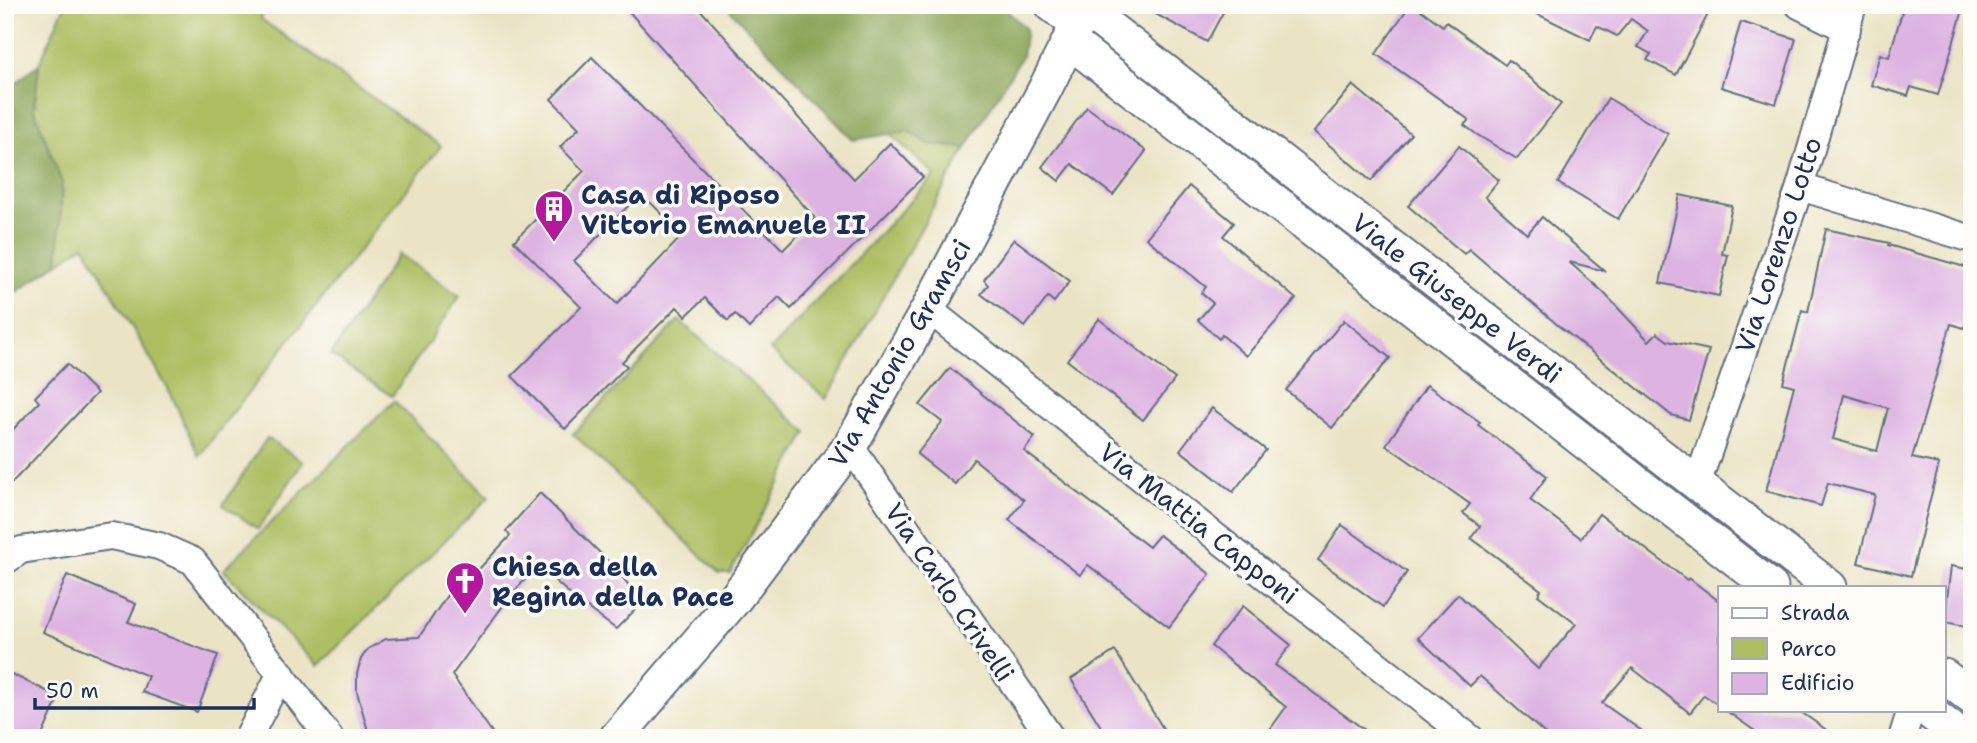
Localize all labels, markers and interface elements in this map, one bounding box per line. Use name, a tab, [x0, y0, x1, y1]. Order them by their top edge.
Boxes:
street label: Via Lorenzo Lotto	[1727, 133, 1829, 357]
place label: Casa di Riposo Vittorio Emanuele II	[581, 177, 866, 242]
building icon: Casa di Riposo Vittorio Emanuele II	[533, 188, 575, 243]
street label: Viale Giuseppe Verdi	[1345, 205, 1569, 391]
street label: Via Antonio Gramsci	[819, 232, 979, 474]
street label: Via Mattia Capponi	[1092, 434, 1306, 612]
street label: Via Carlo Crivelli	[877, 496, 1023, 688]
place label: Chiesa della Regina della Pace	[492, 549, 734, 614]
church icon: Chiesa della Regina della Pace	[444, 560, 486, 615]
legend	[1718, 586, 1946, 712]
text: Strada	[1781, 599, 1849, 627]
text: Parco	[1781, 635, 1836, 663]
scale bar	[35, 666, 254, 710]
text: Edificio	[1781, 669, 1854, 697]
text: 50 m	[46, 677, 99, 705]

